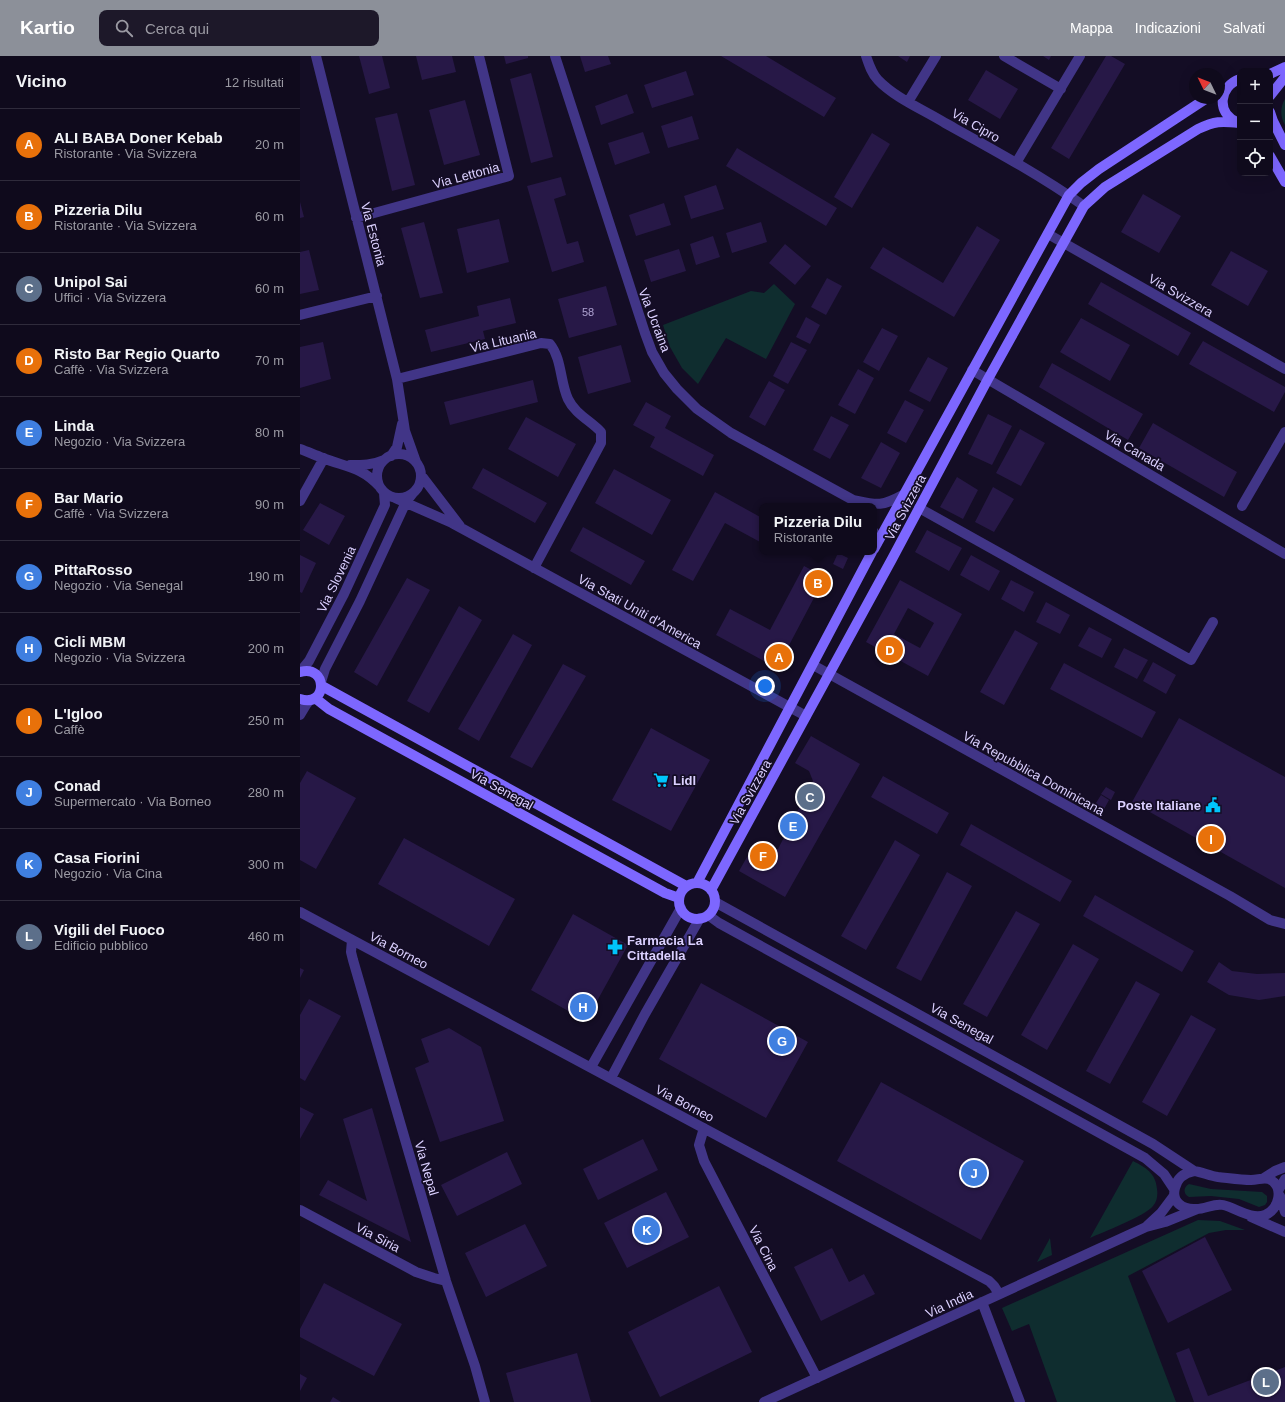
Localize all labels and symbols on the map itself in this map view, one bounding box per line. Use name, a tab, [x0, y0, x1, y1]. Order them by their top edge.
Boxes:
north arrow	[1189, 68, 1225, 104]
street label: Via Cipro	[949, 106, 1003, 145]
street label: Via Lettonia	[431, 159, 502, 192]
street label: Via Estonia	[358, 201, 389, 268]
street label: Via Svizzera	[1146, 271, 1216, 320]
street label: Via Ucraina	[636, 286, 674, 355]
house number: 58	[582, 306, 594, 318]
street label: Via Lituania	[468, 325, 539, 355]
street label: Via Canada	[1102, 427, 1168, 474]
street label: Via Svizzera	[882, 471, 929, 543]
street label: Via Slovenia	[314, 543, 359, 615]
pin: B	[805, 568, 831, 598]
street label: Via Stati Uniti d'America	[575, 571, 705, 652]
pin: D	[877, 635, 903, 665]
pin: A	[766, 642, 792, 672]
your location	[755, 676, 775, 696]
street label: Via Repubblica Dominicana	[960, 728, 1108, 819]
street label: Via Svizzera	[726, 756, 775, 827]
street label: Via Senegal	[468, 766, 536, 813]
supermarket icon: Lidl	[652, 771, 670, 789]
place label: Lidl	[673, 773, 696, 788]
pin: C	[797, 782, 823, 812]
public building icon: Poste Italiane	[1204, 796, 1222, 814]
place label: Poste Italiane	[1117, 798, 1201, 813]
pin: E	[780, 811, 806, 841]
pin: I	[1198, 824, 1224, 854]
pin: F	[750, 841, 776, 871]
street label: Via Borneo	[367, 929, 431, 972]
place label: Farmacia La Cittadella	[627, 933, 704, 963]
pharmacy icon: Farmacia La Cittadella	[606, 938, 624, 956]
pin: H	[570, 992, 596, 1022]
street label: Via Senegal	[928, 1000, 996, 1047]
pin: G	[769, 1026, 795, 1056]
street label: Via Borneo	[653, 1082, 717, 1125]
street label: Via Nepal	[412, 1139, 441, 1197]
pin: J	[961, 1158, 987, 1188]
pin: K	[634, 1215, 660, 1245]
street label: Via Siria	[353, 1220, 403, 1256]
street label: Via Cina	[746, 1223, 782, 1274]
street label: Via India	[923, 1286, 976, 1321]
pin: L	[1253, 1367, 1279, 1397]

